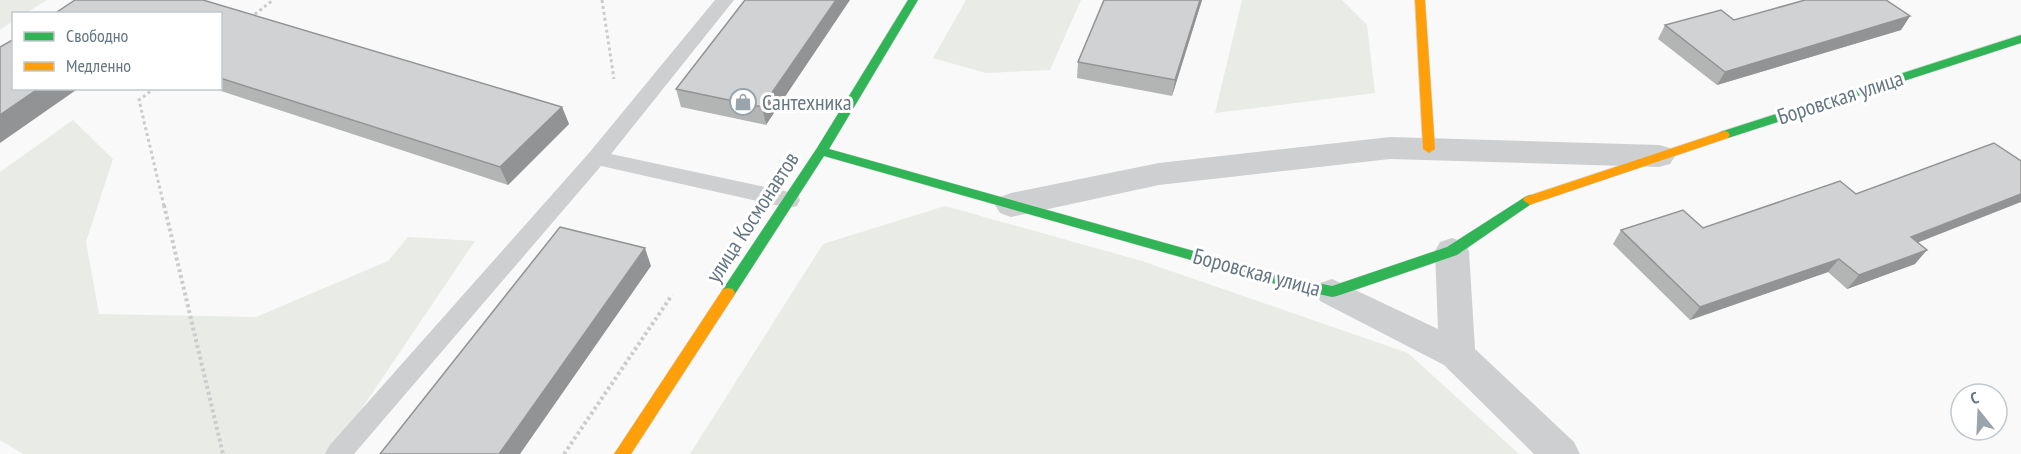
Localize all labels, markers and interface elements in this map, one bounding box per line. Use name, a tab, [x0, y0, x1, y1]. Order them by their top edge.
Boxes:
legend	[12, 12, 222, 90]
text: Свободно	[66, 24, 129, 47]
text: Медленно	[66, 54, 131, 77]
street label: Боровская улица	[1774, 64, 1906, 130]
shop icon: Сантехника	[728, 87, 758, 117]
place label: Сантехника	[762, 88, 852, 116]
street label: улица Космонавтов	[699, 146, 805, 288]
street label: Боровская улица	[1190, 242, 1324, 302]
north arrow	[1949, 382, 2009, 442]
text: С	[1968, 387, 1982, 408]

